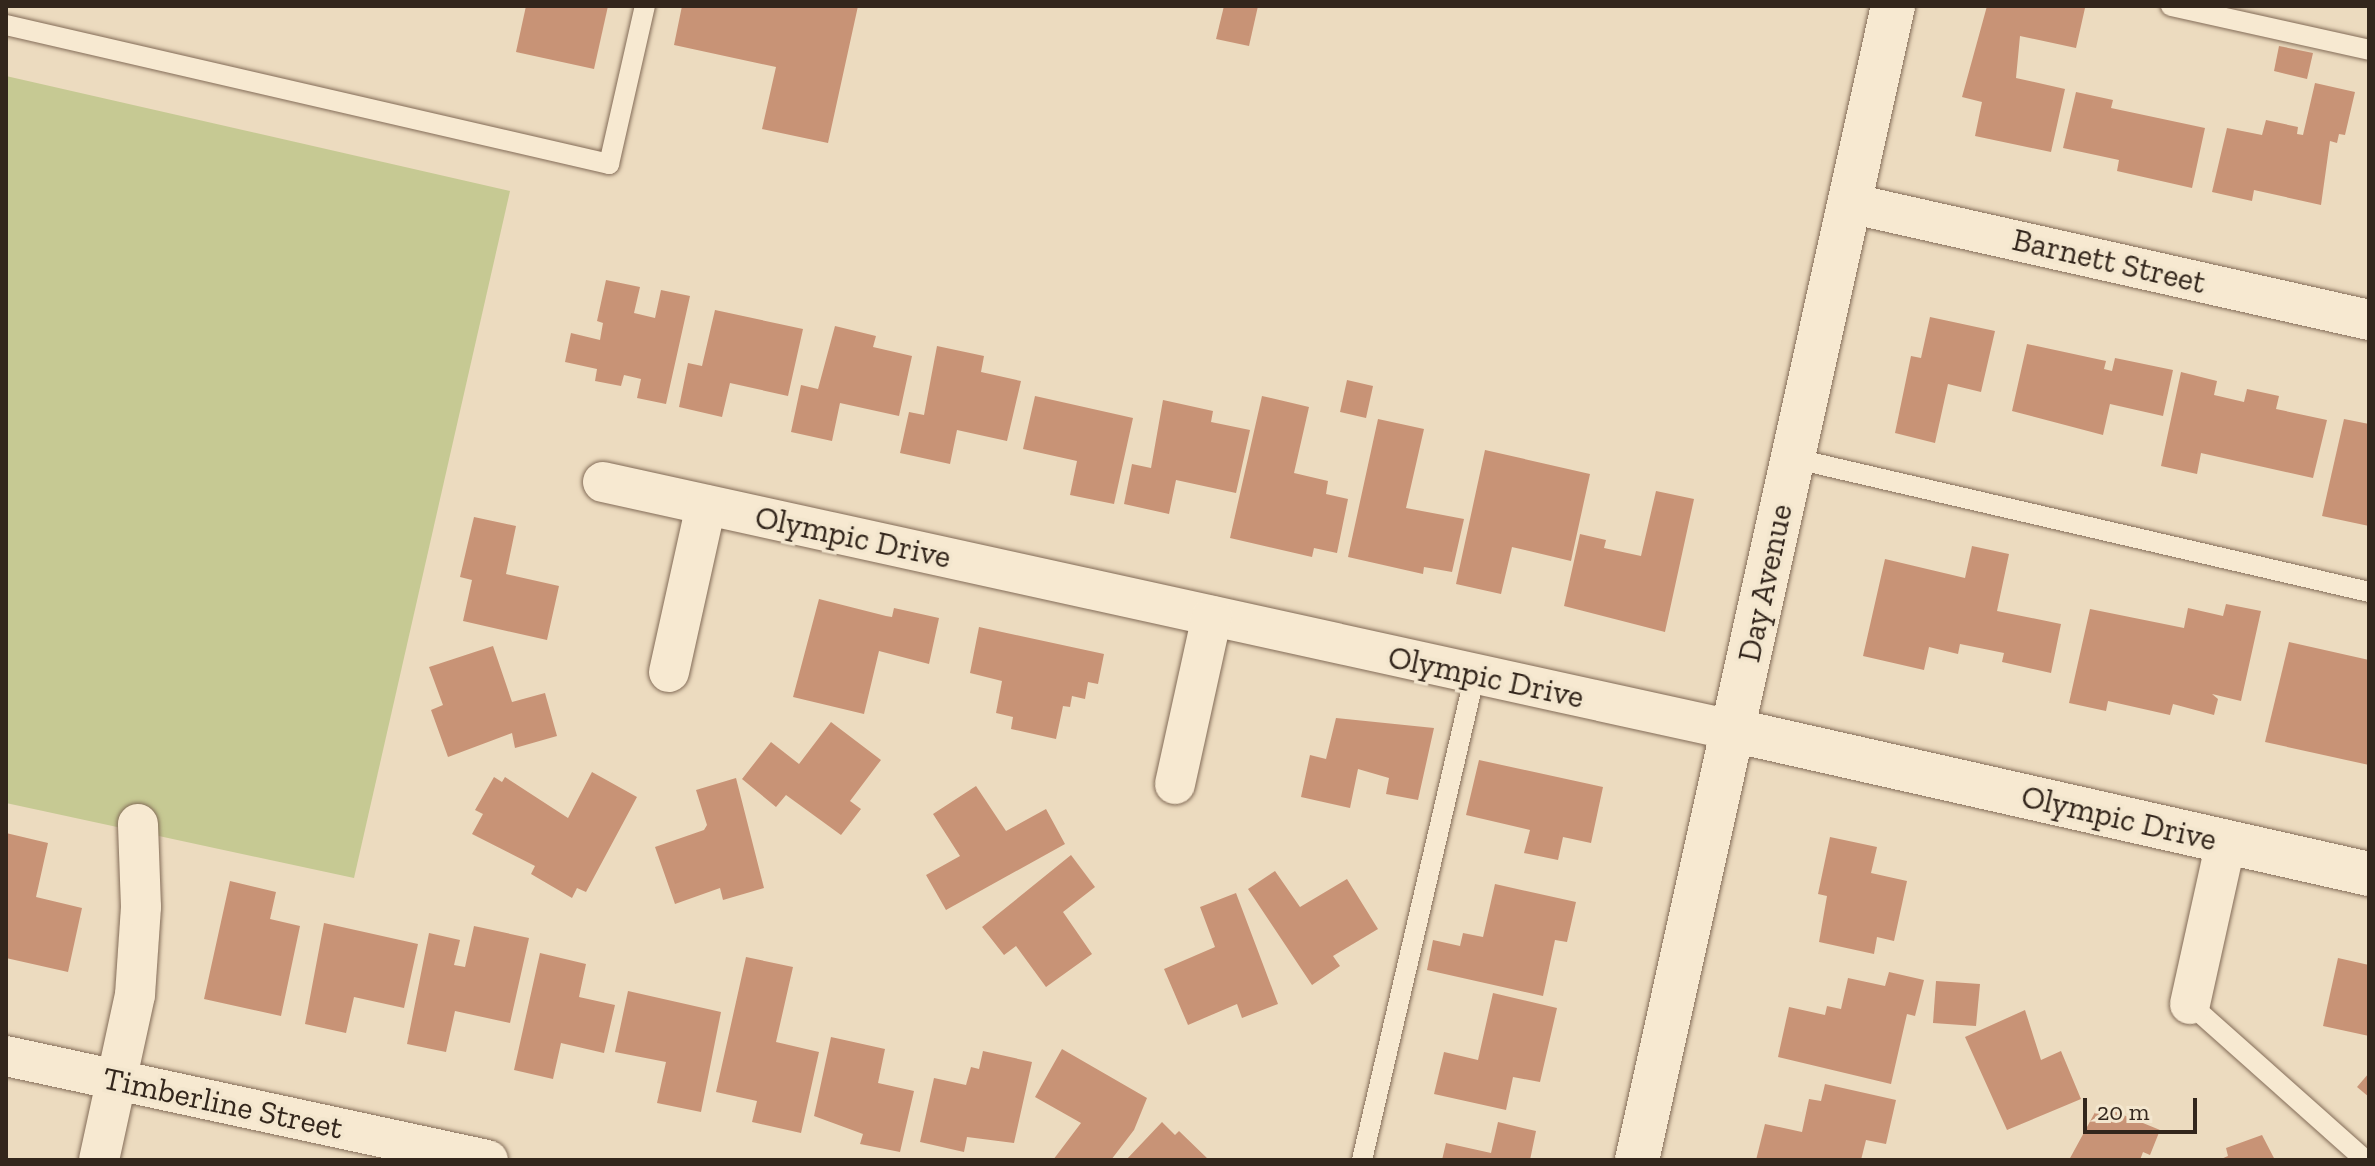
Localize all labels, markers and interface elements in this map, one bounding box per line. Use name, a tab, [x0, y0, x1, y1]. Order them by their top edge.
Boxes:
street label: Barnett Street	[2009, 220, 2209, 302]
street label: Olympic Drive	[752, 498, 954, 576]
street label: Day Avenue	[1729, 500, 1801, 666]
street label: Olympic Drive	[1385, 638, 1587, 716]
street label: Olympic Drive	[2018, 777, 2220, 859]
street label: Timberline Street	[100, 1059, 346, 1147]
scale bar	[2087, 1082, 2201, 1132]
text: 20 m	[2097, 1097, 2149, 1126]

